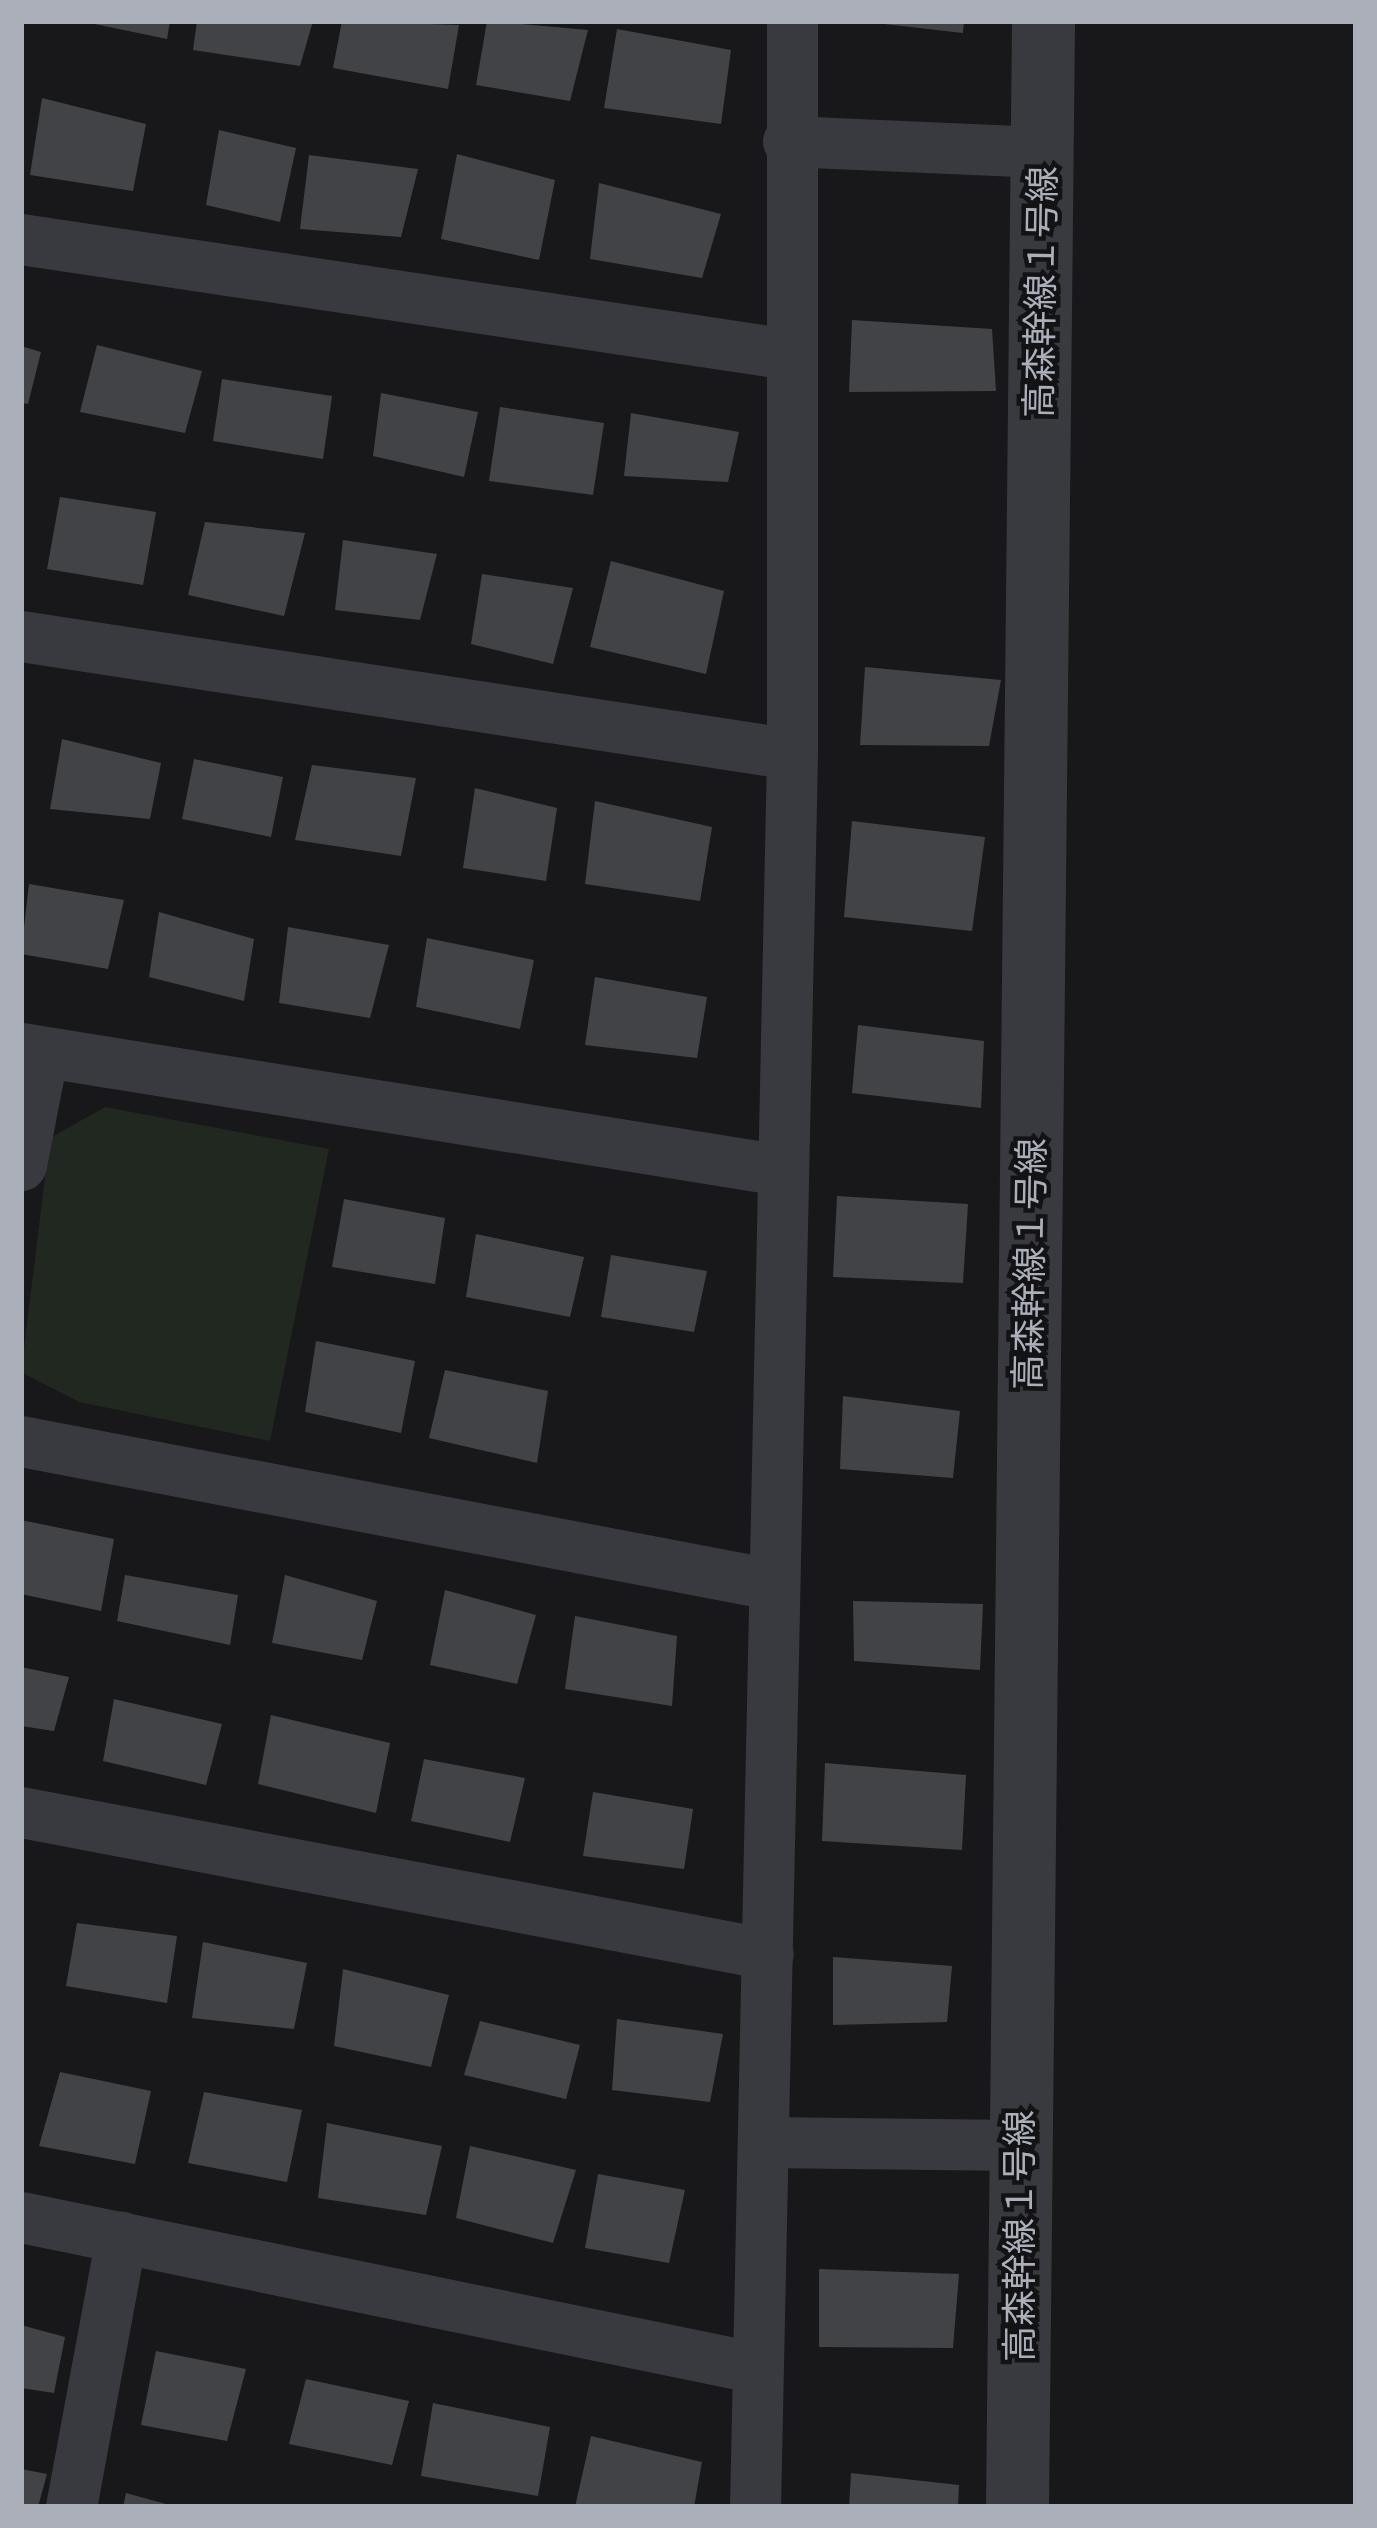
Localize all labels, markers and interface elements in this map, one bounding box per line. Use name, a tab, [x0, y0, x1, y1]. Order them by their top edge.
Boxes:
street label: 高森幹線１号線	[1016, 166, 1064, 418]
street label: 高森幹線１号線	[1005, 1138, 1053, 1390]
street label: 高森幹線１号線	[997, 2110, 1041, 2362]

